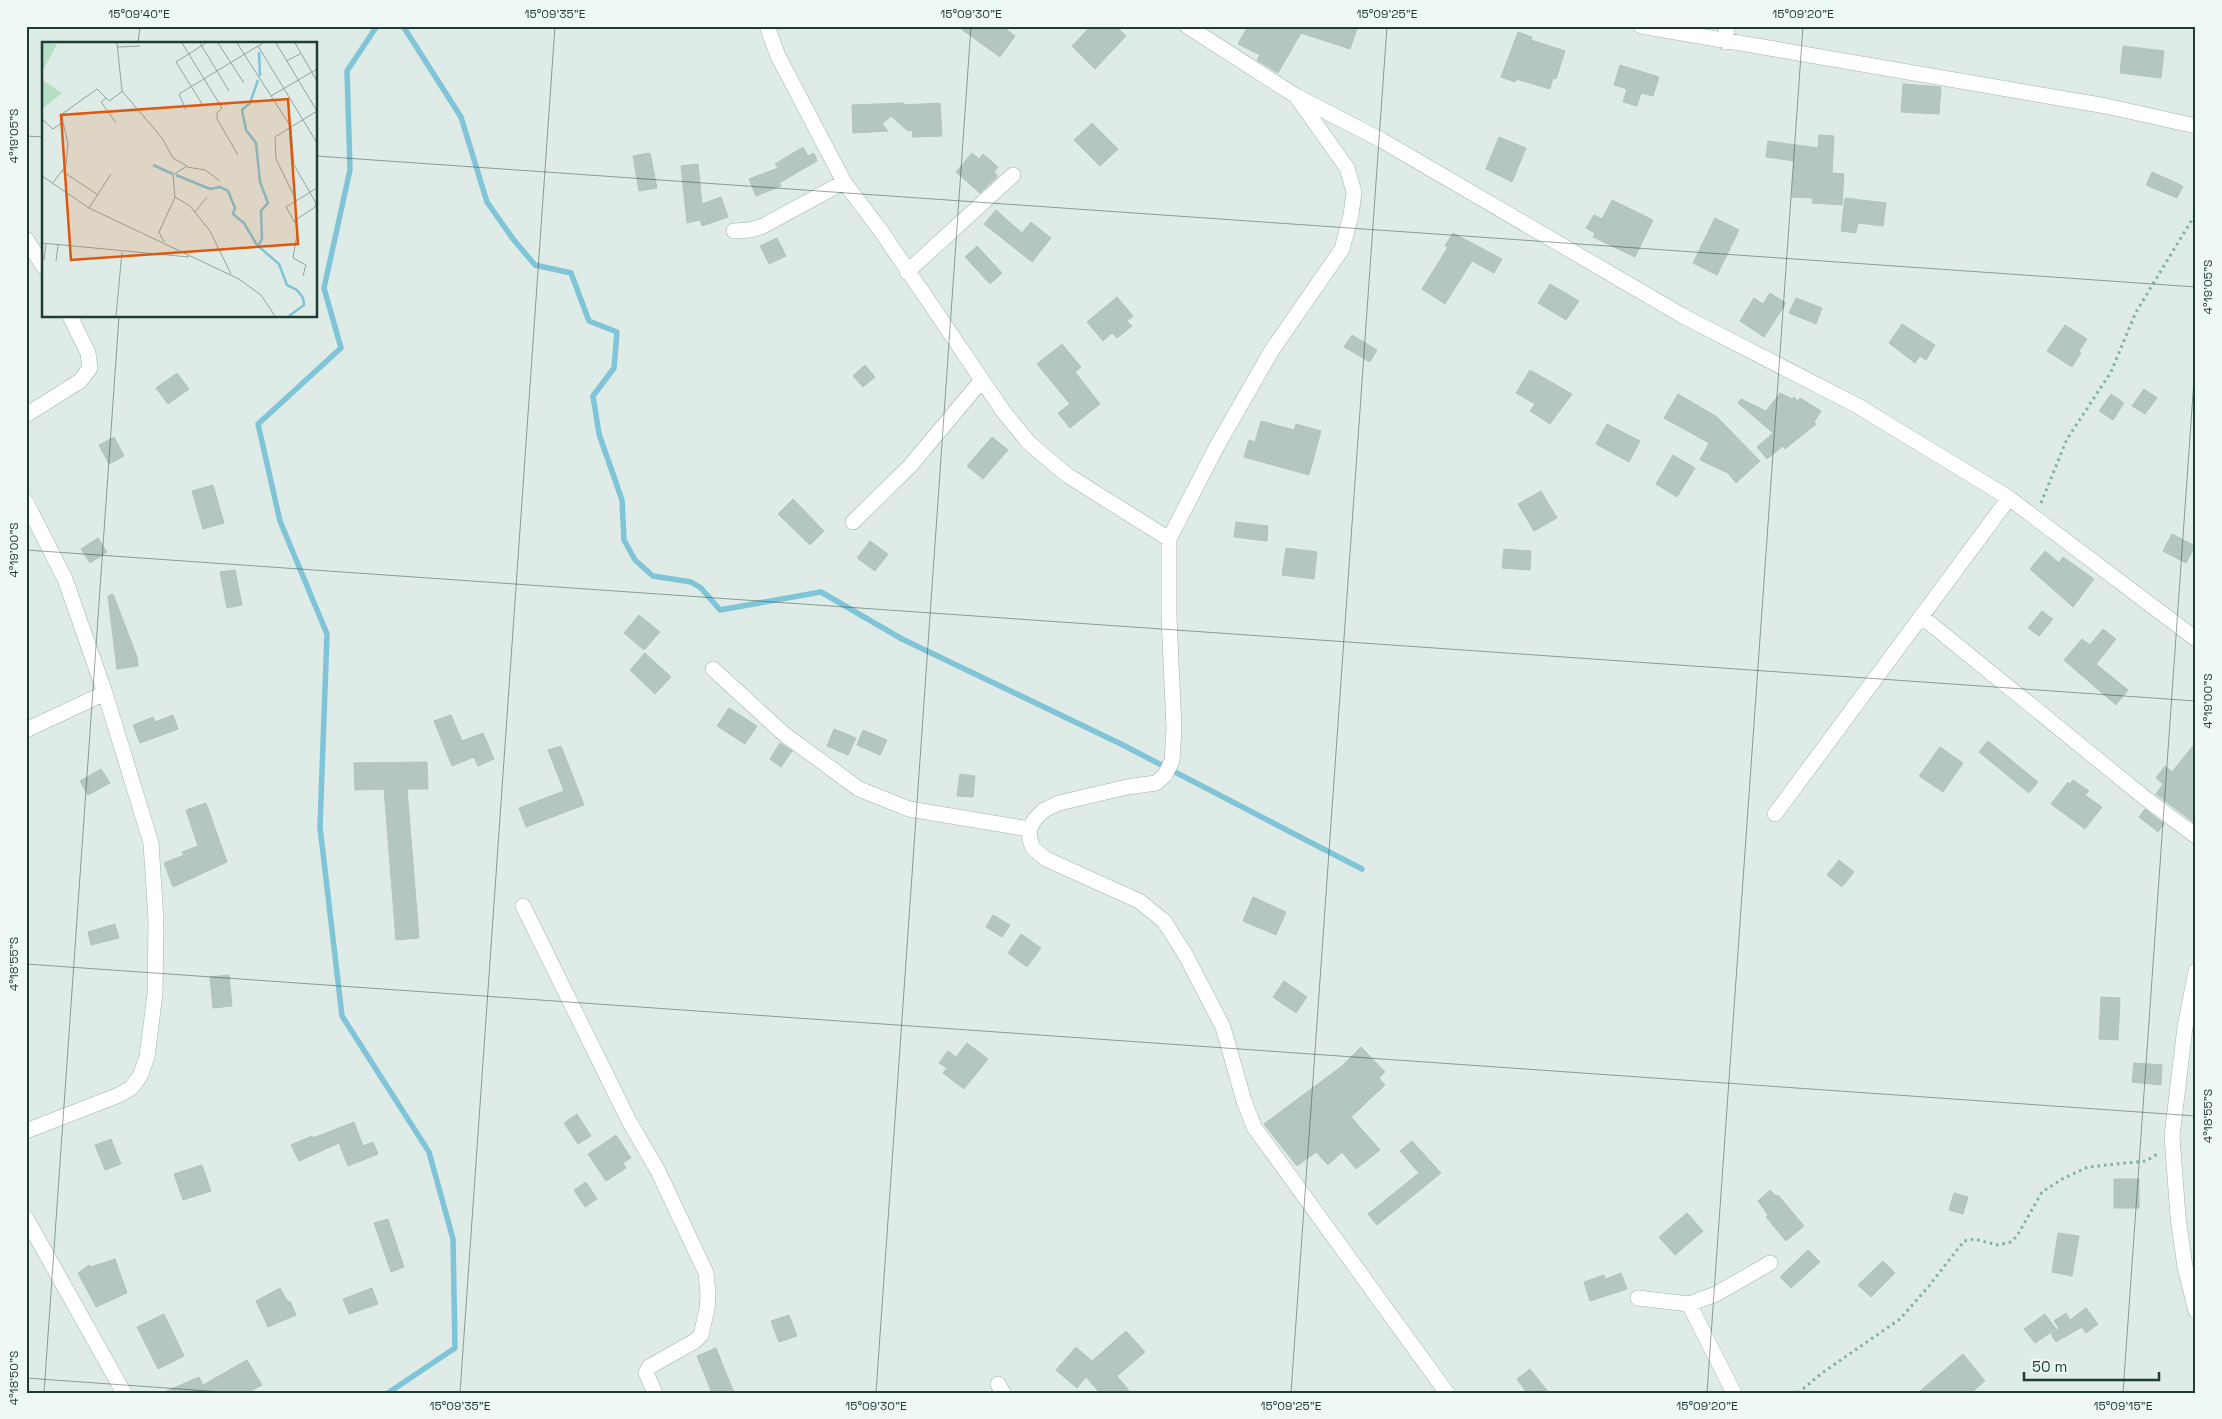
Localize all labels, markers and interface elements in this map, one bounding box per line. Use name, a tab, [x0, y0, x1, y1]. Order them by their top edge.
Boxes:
text: 15°09'40"E	[108, 6, 170, 22]
text: 15°09'35"E	[524, 6, 586, 22]
text: 15°09'30"E	[940, 6, 1002, 22]
text: 15°09'25"E	[1356, 6, 1418, 22]
text: 15°09'20"E	[1772, 6, 1834, 22]
inset map	[42, 42, 318, 318]
text: 4°19'05"S	[6, 109, 22, 163]
text: 4°19'05"S	[2200, 260, 2216, 314]
text: 4°19'00"S	[6, 522, 22, 578]
text: 4°19'00"S	[2200, 673, 2216, 729]
text: 4°18'55"S	[6, 937, 22, 991]
text: 4°18'55"S	[2200, 1089, 2216, 1143]
scale bar	[2024, 1349, 2160, 1381]
text: 4°18'50"S	[6, 1351, 22, 1405]
text: 50 m	[2032, 1357, 2067, 1376]
text: 15°09'35"E	[429, 1398, 491, 1414]
text: 15°09'30"E	[845, 1398, 907, 1414]
text: 15°09'25"E	[1260, 1398, 1322, 1414]
text: 15°09'20"E	[1676, 1398, 1738, 1414]
text: 15°09'15"E	[2094, 1398, 2153, 1414]

